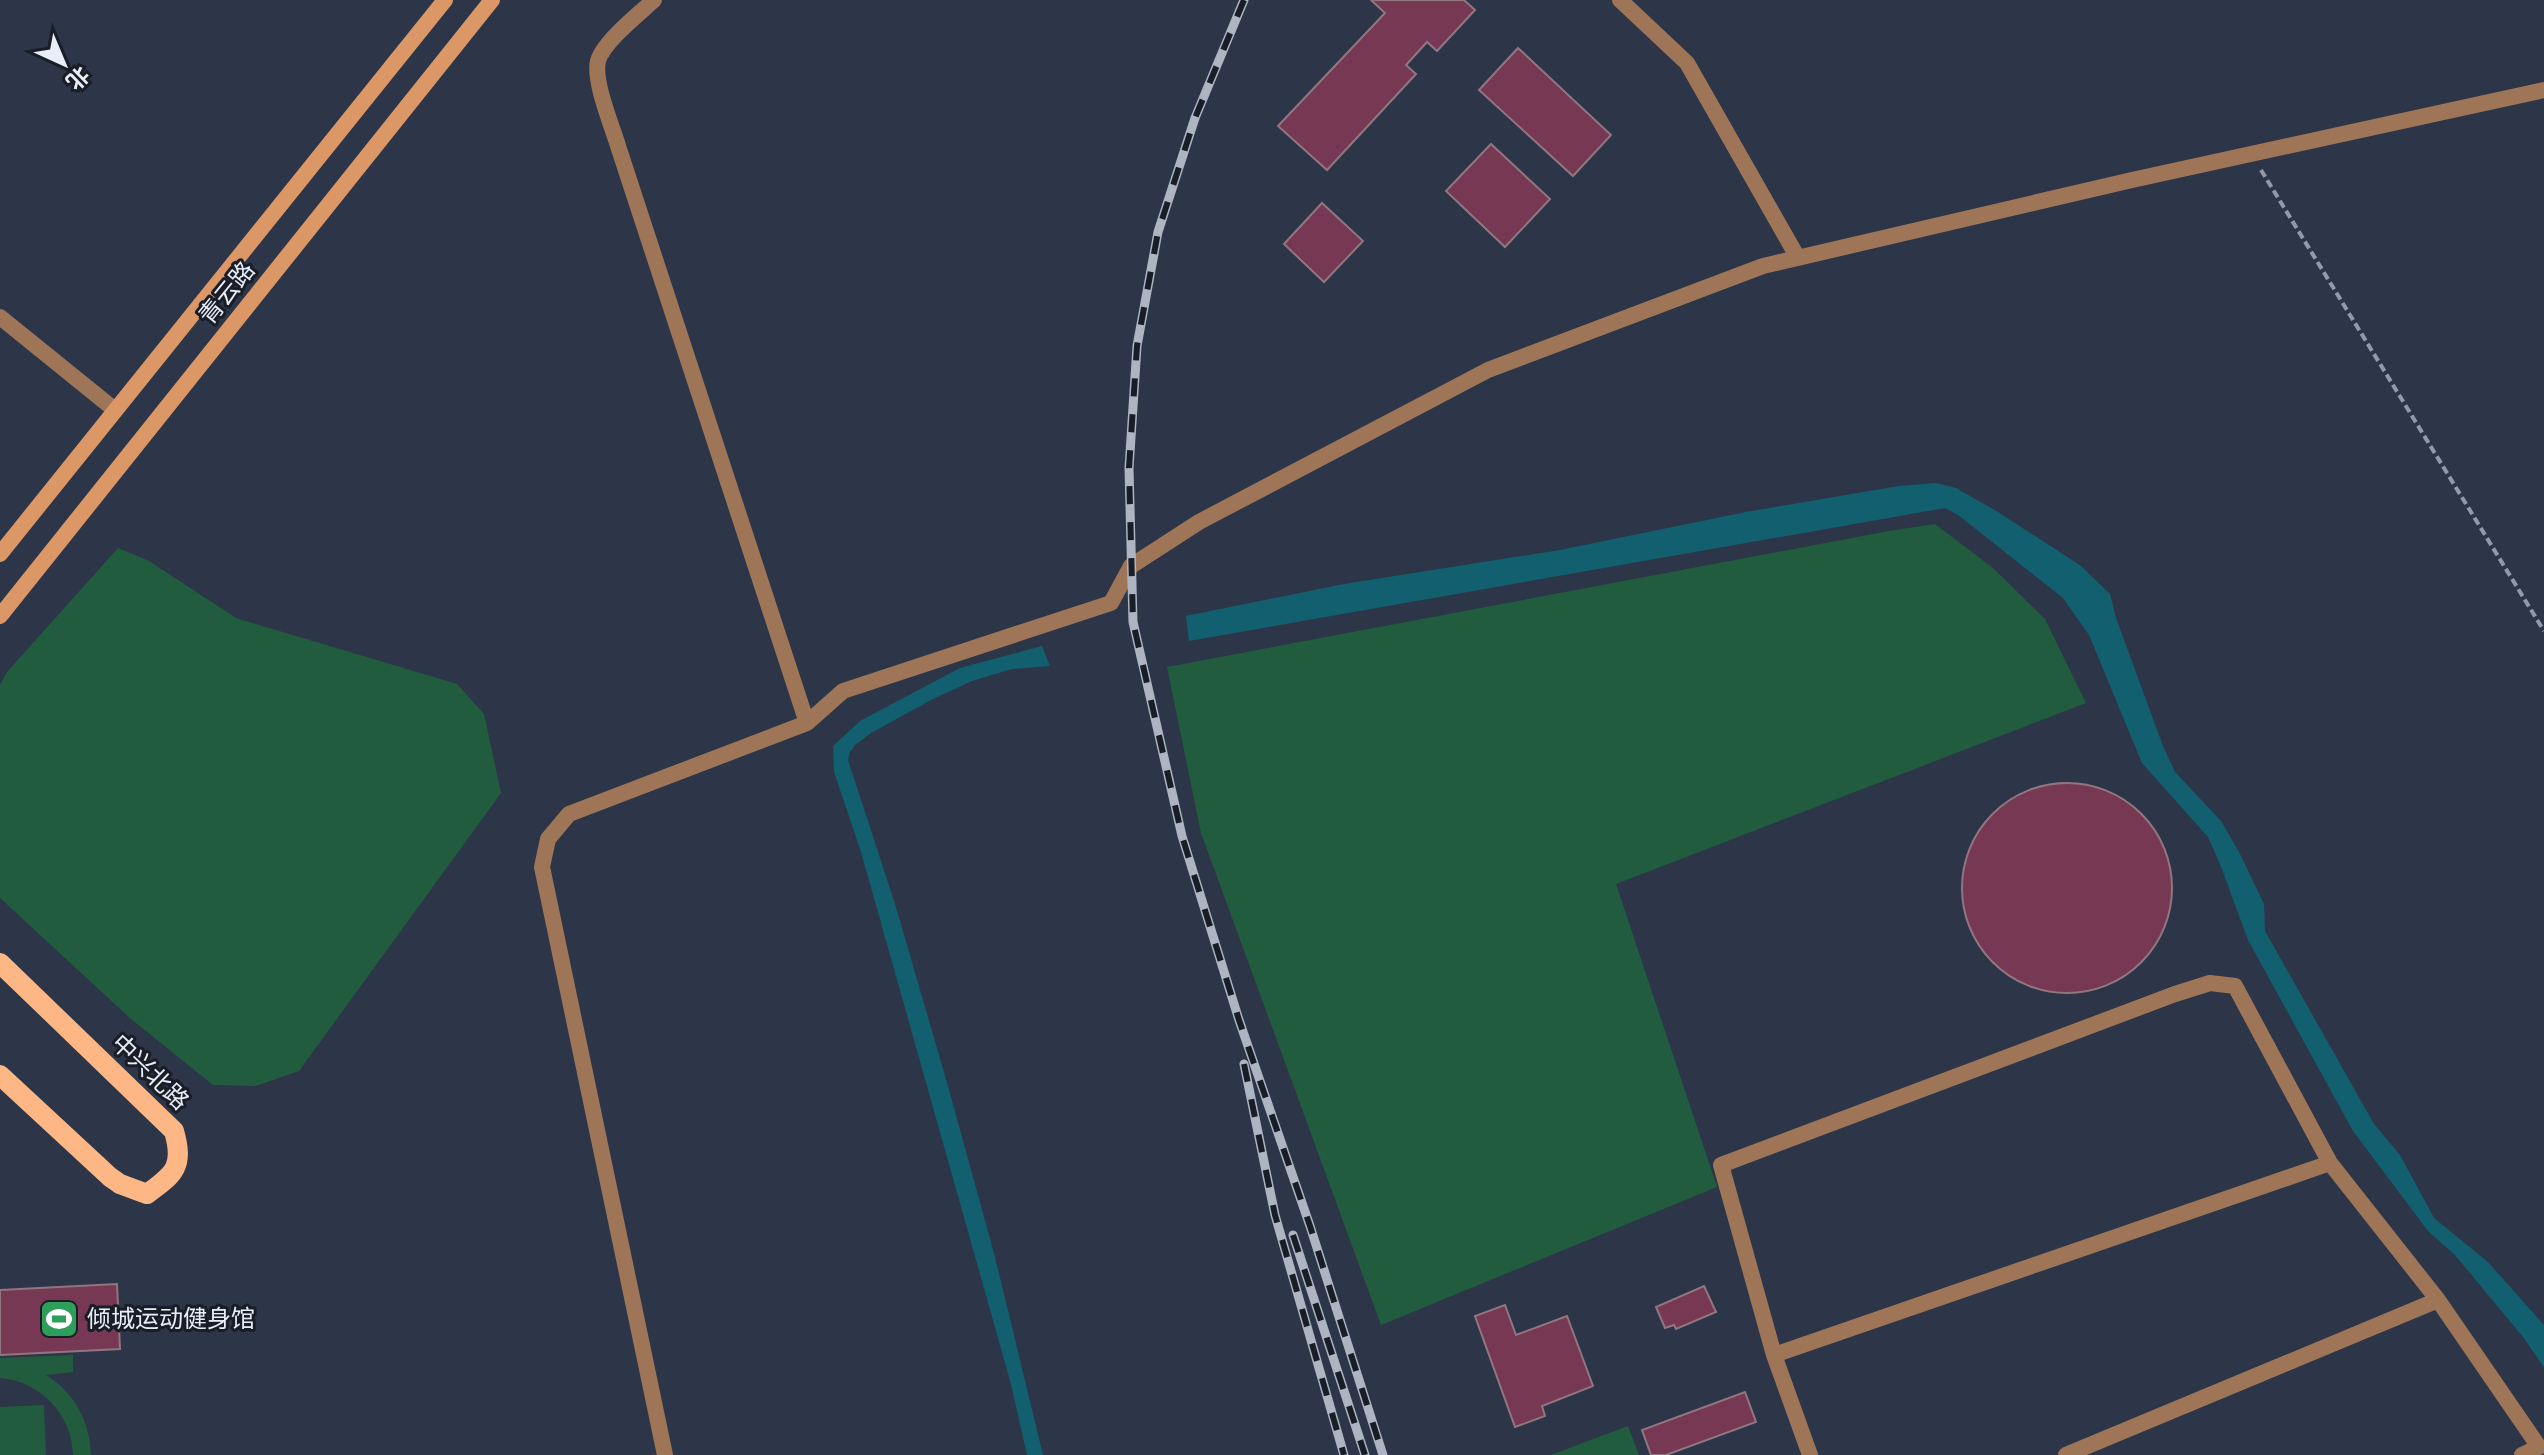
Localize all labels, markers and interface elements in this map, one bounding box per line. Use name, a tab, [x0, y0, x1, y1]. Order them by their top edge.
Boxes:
north arrow	[24, 24, 104, 104]
text: 北	[60, 61, 97, 98]
street label: 青云路	[190, 254, 261, 330]
street label: 中兴北路	[105, 1026, 197, 1116]
sports icon: 倾城运动健身馆	[38, 1298, 80, 1340]
place label: 倾城运动健身馆	[87, 1301, 255, 1334]

